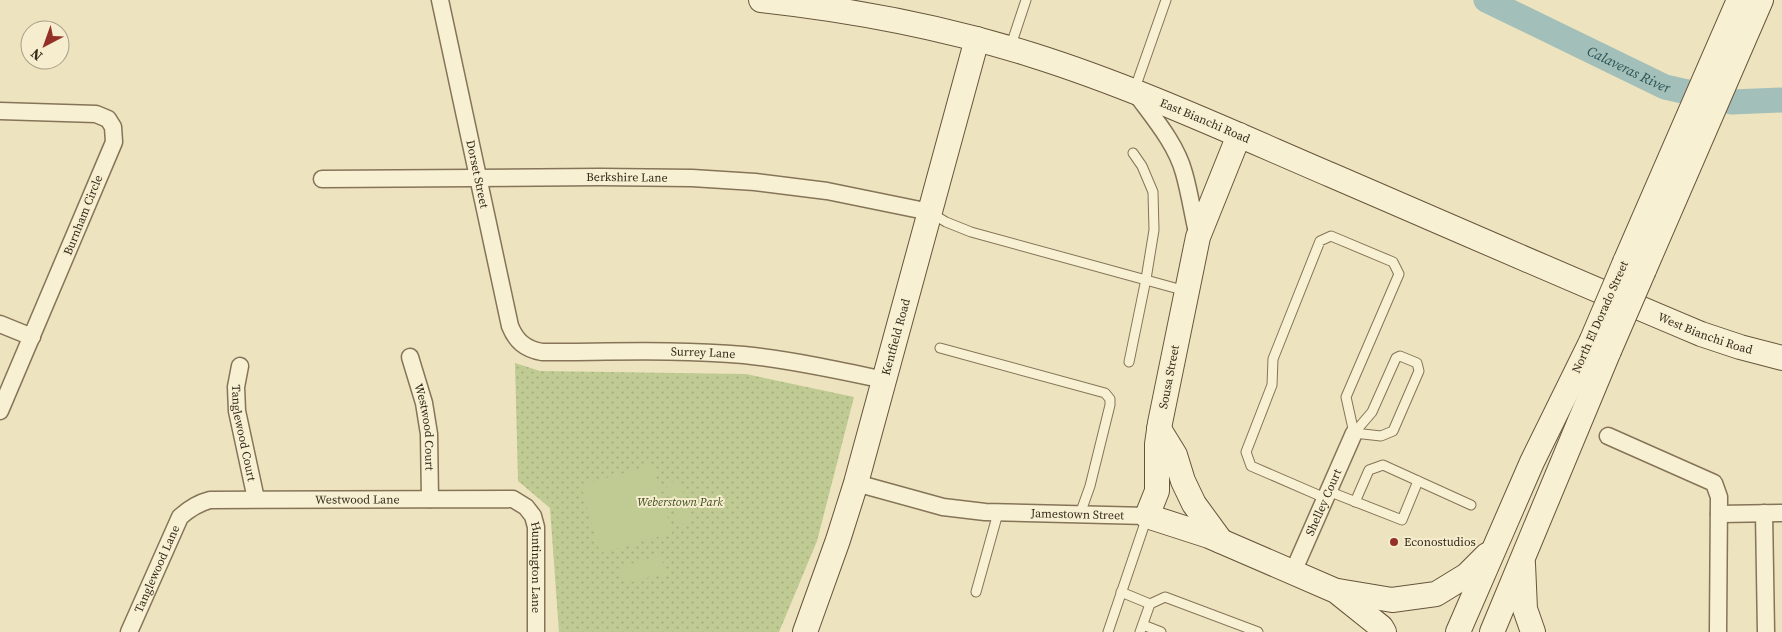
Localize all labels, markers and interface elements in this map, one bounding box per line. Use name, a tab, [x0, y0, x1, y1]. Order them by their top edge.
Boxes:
north arrow	[20, 20, 70, 70]
water label: Calaveras River	[1584, 41, 1673, 98]
text: N	[26, 44, 47, 66]
street label: East Bianchi Road	[1157, 95, 1253, 147]
street label: Dorset Street	[462, 139, 492, 210]
street label: Berkshire Lane	[586, 169, 668, 186]
street label: Burnham Circle	[60, 173, 106, 257]
street label: North El Dorado Street	[1568, 258, 1632, 376]
street label: Kentfield Road	[878, 297, 914, 377]
street label: West Bianchi Road	[1656, 309, 1755, 358]
street label: Surrey Lane	[671, 343, 736, 362]
street label: Sousa Street	[1155, 344, 1183, 410]
street label: Westwood Court	[410, 381, 438, 471]
street label: Tanglewood Court	[228, 384, 260, 483]
street label: Shelley Court	[1302, 466, 1345, 538]
street label: Westwood Lane	[315, 491, 400, 508]
park label: Weberstown Park	[637, 494, 723, 510]
street label: Jamestown Street	[1030, 505, 1124, 523]
street label: Huntington Lane	[527, 520, 545, 613]
street label: Tanglewood Lane	[131, 523, 183, 615]
place label: Econostudios	[1404, 534, 1476, 550]
marker: Econostudios	[1388, 536, 1400, 548]

